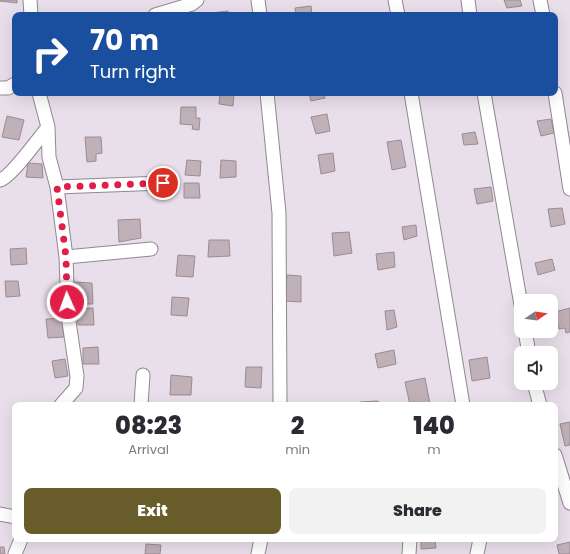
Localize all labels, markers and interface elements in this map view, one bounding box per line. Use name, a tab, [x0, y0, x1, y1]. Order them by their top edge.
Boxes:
text: 70 m	[90, 21, 159, 60]
icon: right	[24, 28, 76, 80]
text: Turn right	[90, 59, 176, 84]
pin	[146, 166, 180, 200]
icon: arrive	[152, 172, 174, 194]
position arrow	[46, 281, 88, 323]
north arrow	[514, 294, 558, 338]
map controls	[514, 294, 558, 390]
button: sound	[514, 346, 558, 390]
text: 08:23	[115, 409, 182, 442]
text: 2	[291, 409, 304, 442]
text: 140	[413, 409, 455, 442]
text: Arrival	[128, 440, 169, 459]
text: min	[285, 440, 310, 459]
text: m	[427, 440, 441, 459]
button: Exit	[24, 488, 281, 534]
button: Share	[289, 488, 546, 534]

